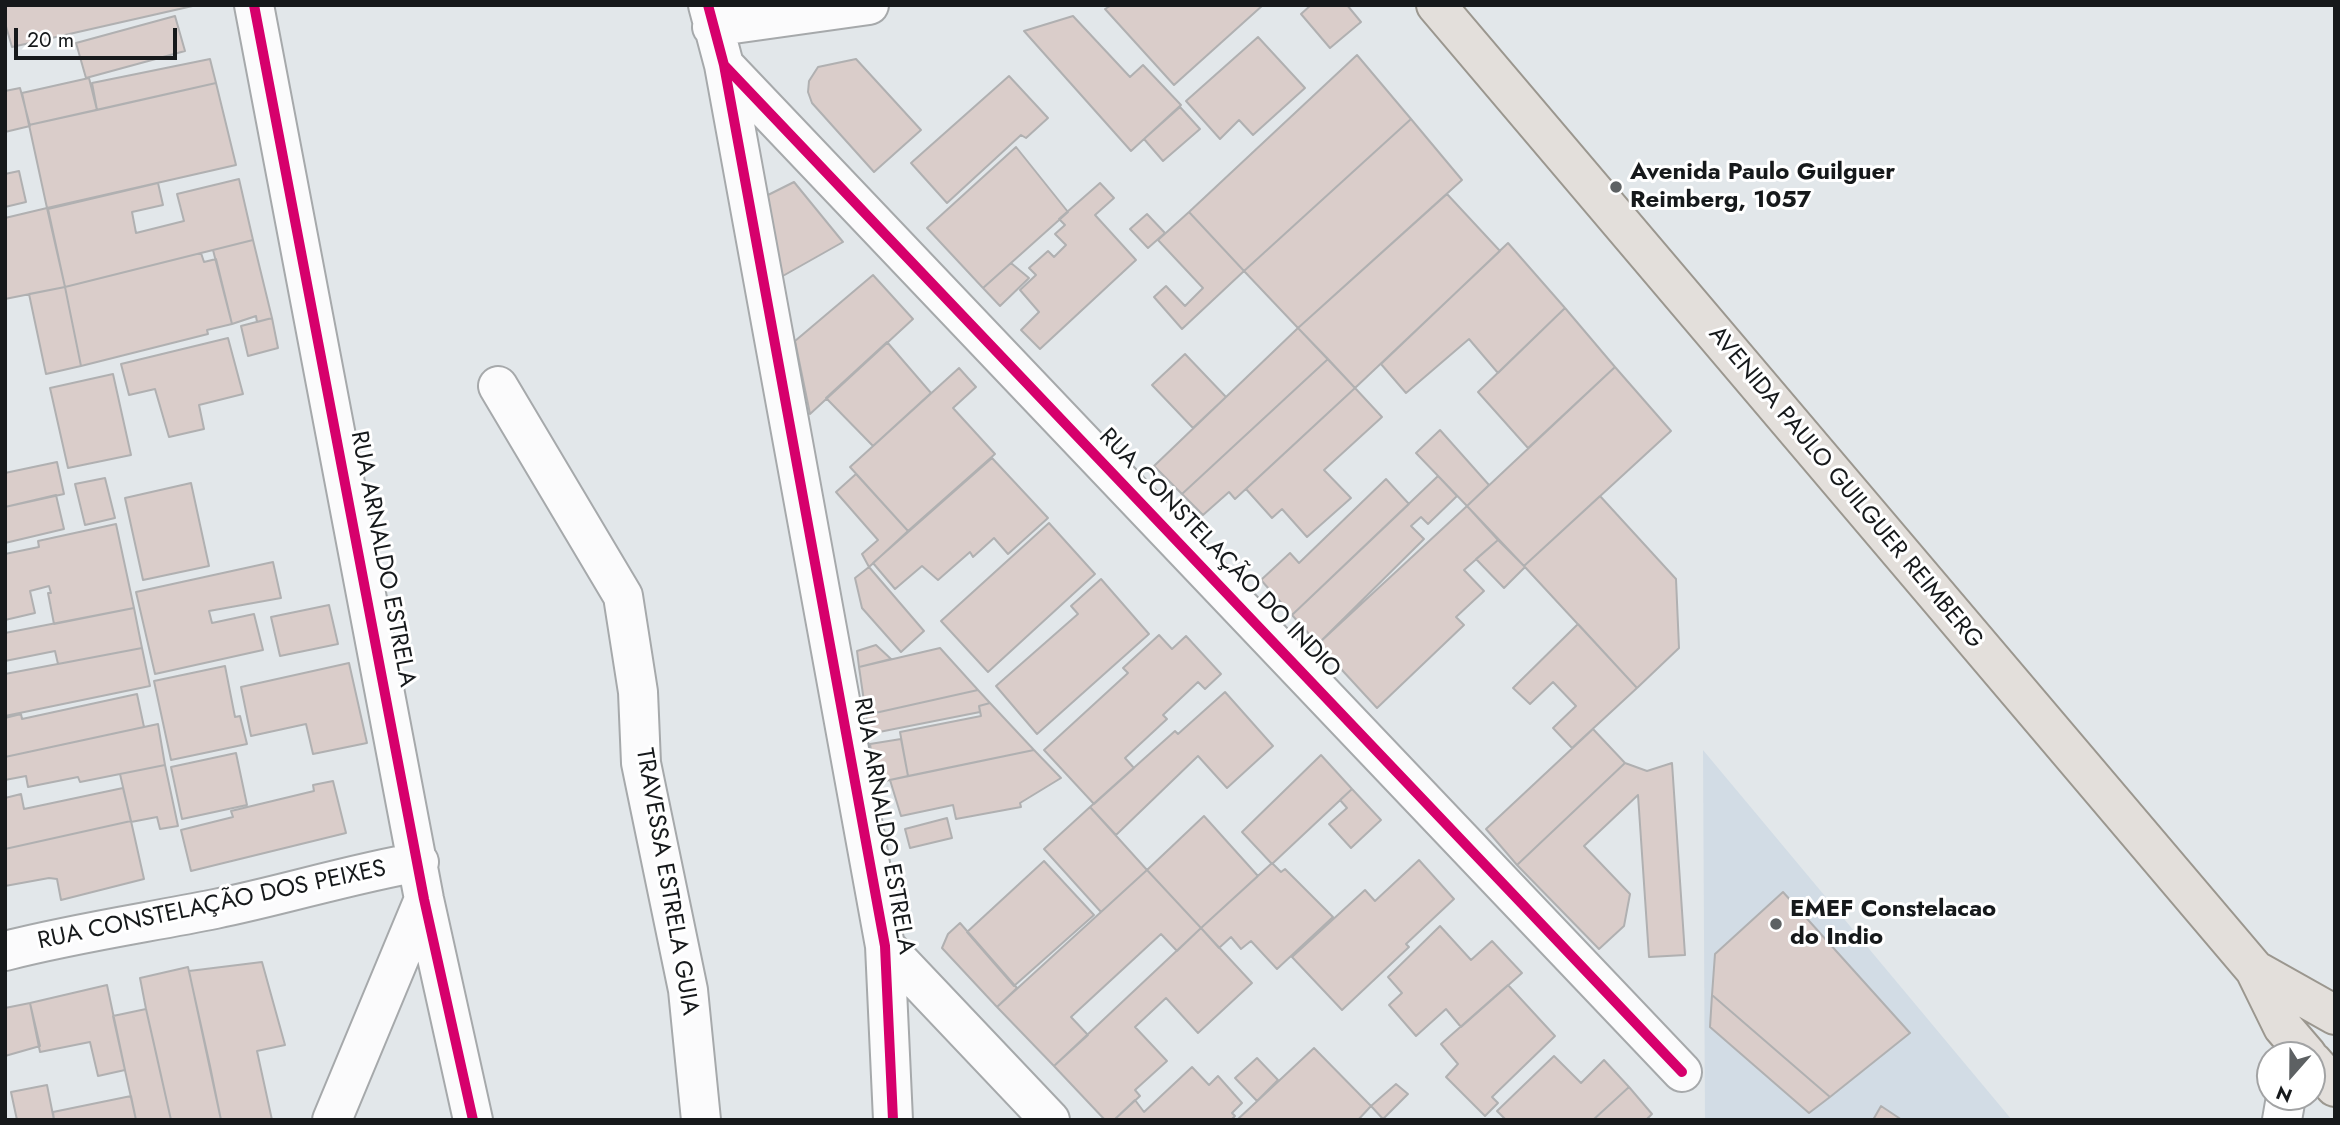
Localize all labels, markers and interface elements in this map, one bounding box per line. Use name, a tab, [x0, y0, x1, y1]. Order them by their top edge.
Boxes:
scale bar	[18, 14, 180, 58]
text: 20 m	[27, 25, 74, 55]
place label: Avenida Paulo Guilguer Reimberg, 1057	[1630, 159, 1895, 215]
marker: Avenida Paulo Guilguer Reimberg, 1057	[1608, 179, 1624, 195]
street label: AVENIDA PAULO GUILGUER REIMBERG	[1702, 321, 1988, 655]
street label: RUA CONSTELAÇÃO DO INDIO	[1092, 423, 1346, 685]
street label: RUA ARNALDO ESTRELA	[343, 429, 421, 689]
street label: RUA ARNALDO ESTRELA	[846, 695, 920, 957]
street label: TRAVESSA ESTRELA GUIA	[628, 746, 704, 1018]
street label: RUA CONSTELAÇÃO DOS PEIXES	[35, 855, 389, 957]
place label: EMEF Constelacao do Indio	[1790, 896, 1996, 952]
marker: EMEF Constelacao do Indio	[1768, 916, 1784, 932]
north arrow	[2256, 1041, 2326, 1111]
text: N	[2272, 1079, 2296, 1110]

